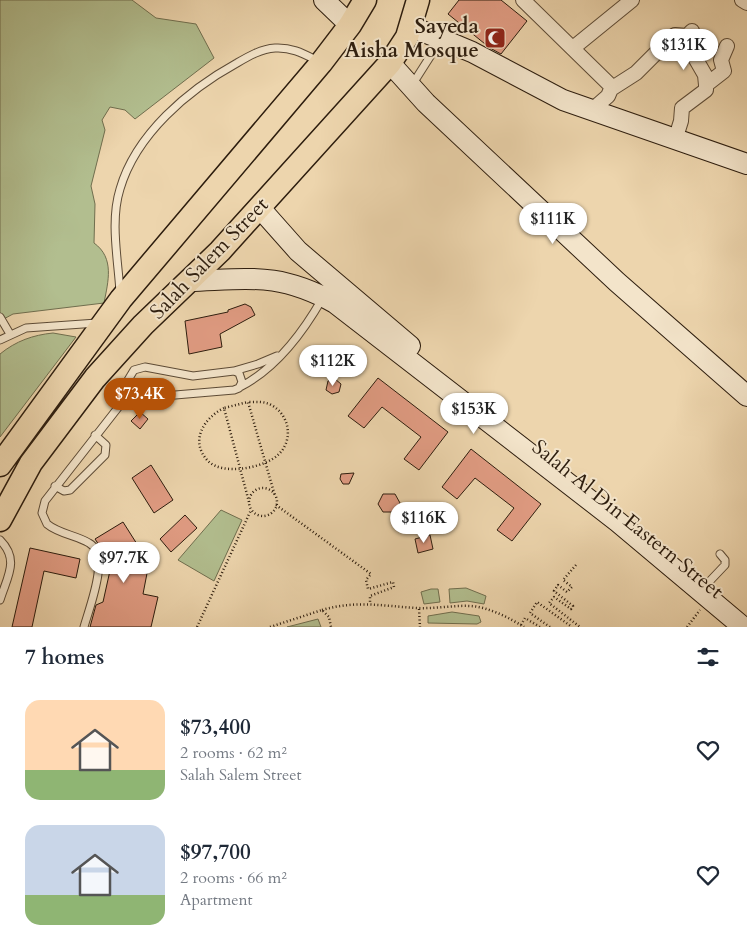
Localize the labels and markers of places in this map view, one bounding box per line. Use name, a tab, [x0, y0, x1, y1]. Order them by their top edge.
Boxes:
place label: Sayeda Aisha Mosque	[344, 12, 480, 65]
mosque icon: Sayeda Aisha Mosque	[483, 26, 507, 50]
pin: $131K	[649, 28, 719, 71]
pin: $111K	[518, 202, 588, 245]
pin: $112K	[298, 344, 368, 387]
pin: $73.4K	[99, 378, 181, 420]
pin: $153K	[439, 392, 509, 435]
pin: $116K	[389, 502, 459, 544]
pin: $97.7K	[83, 542, 165, 584]

